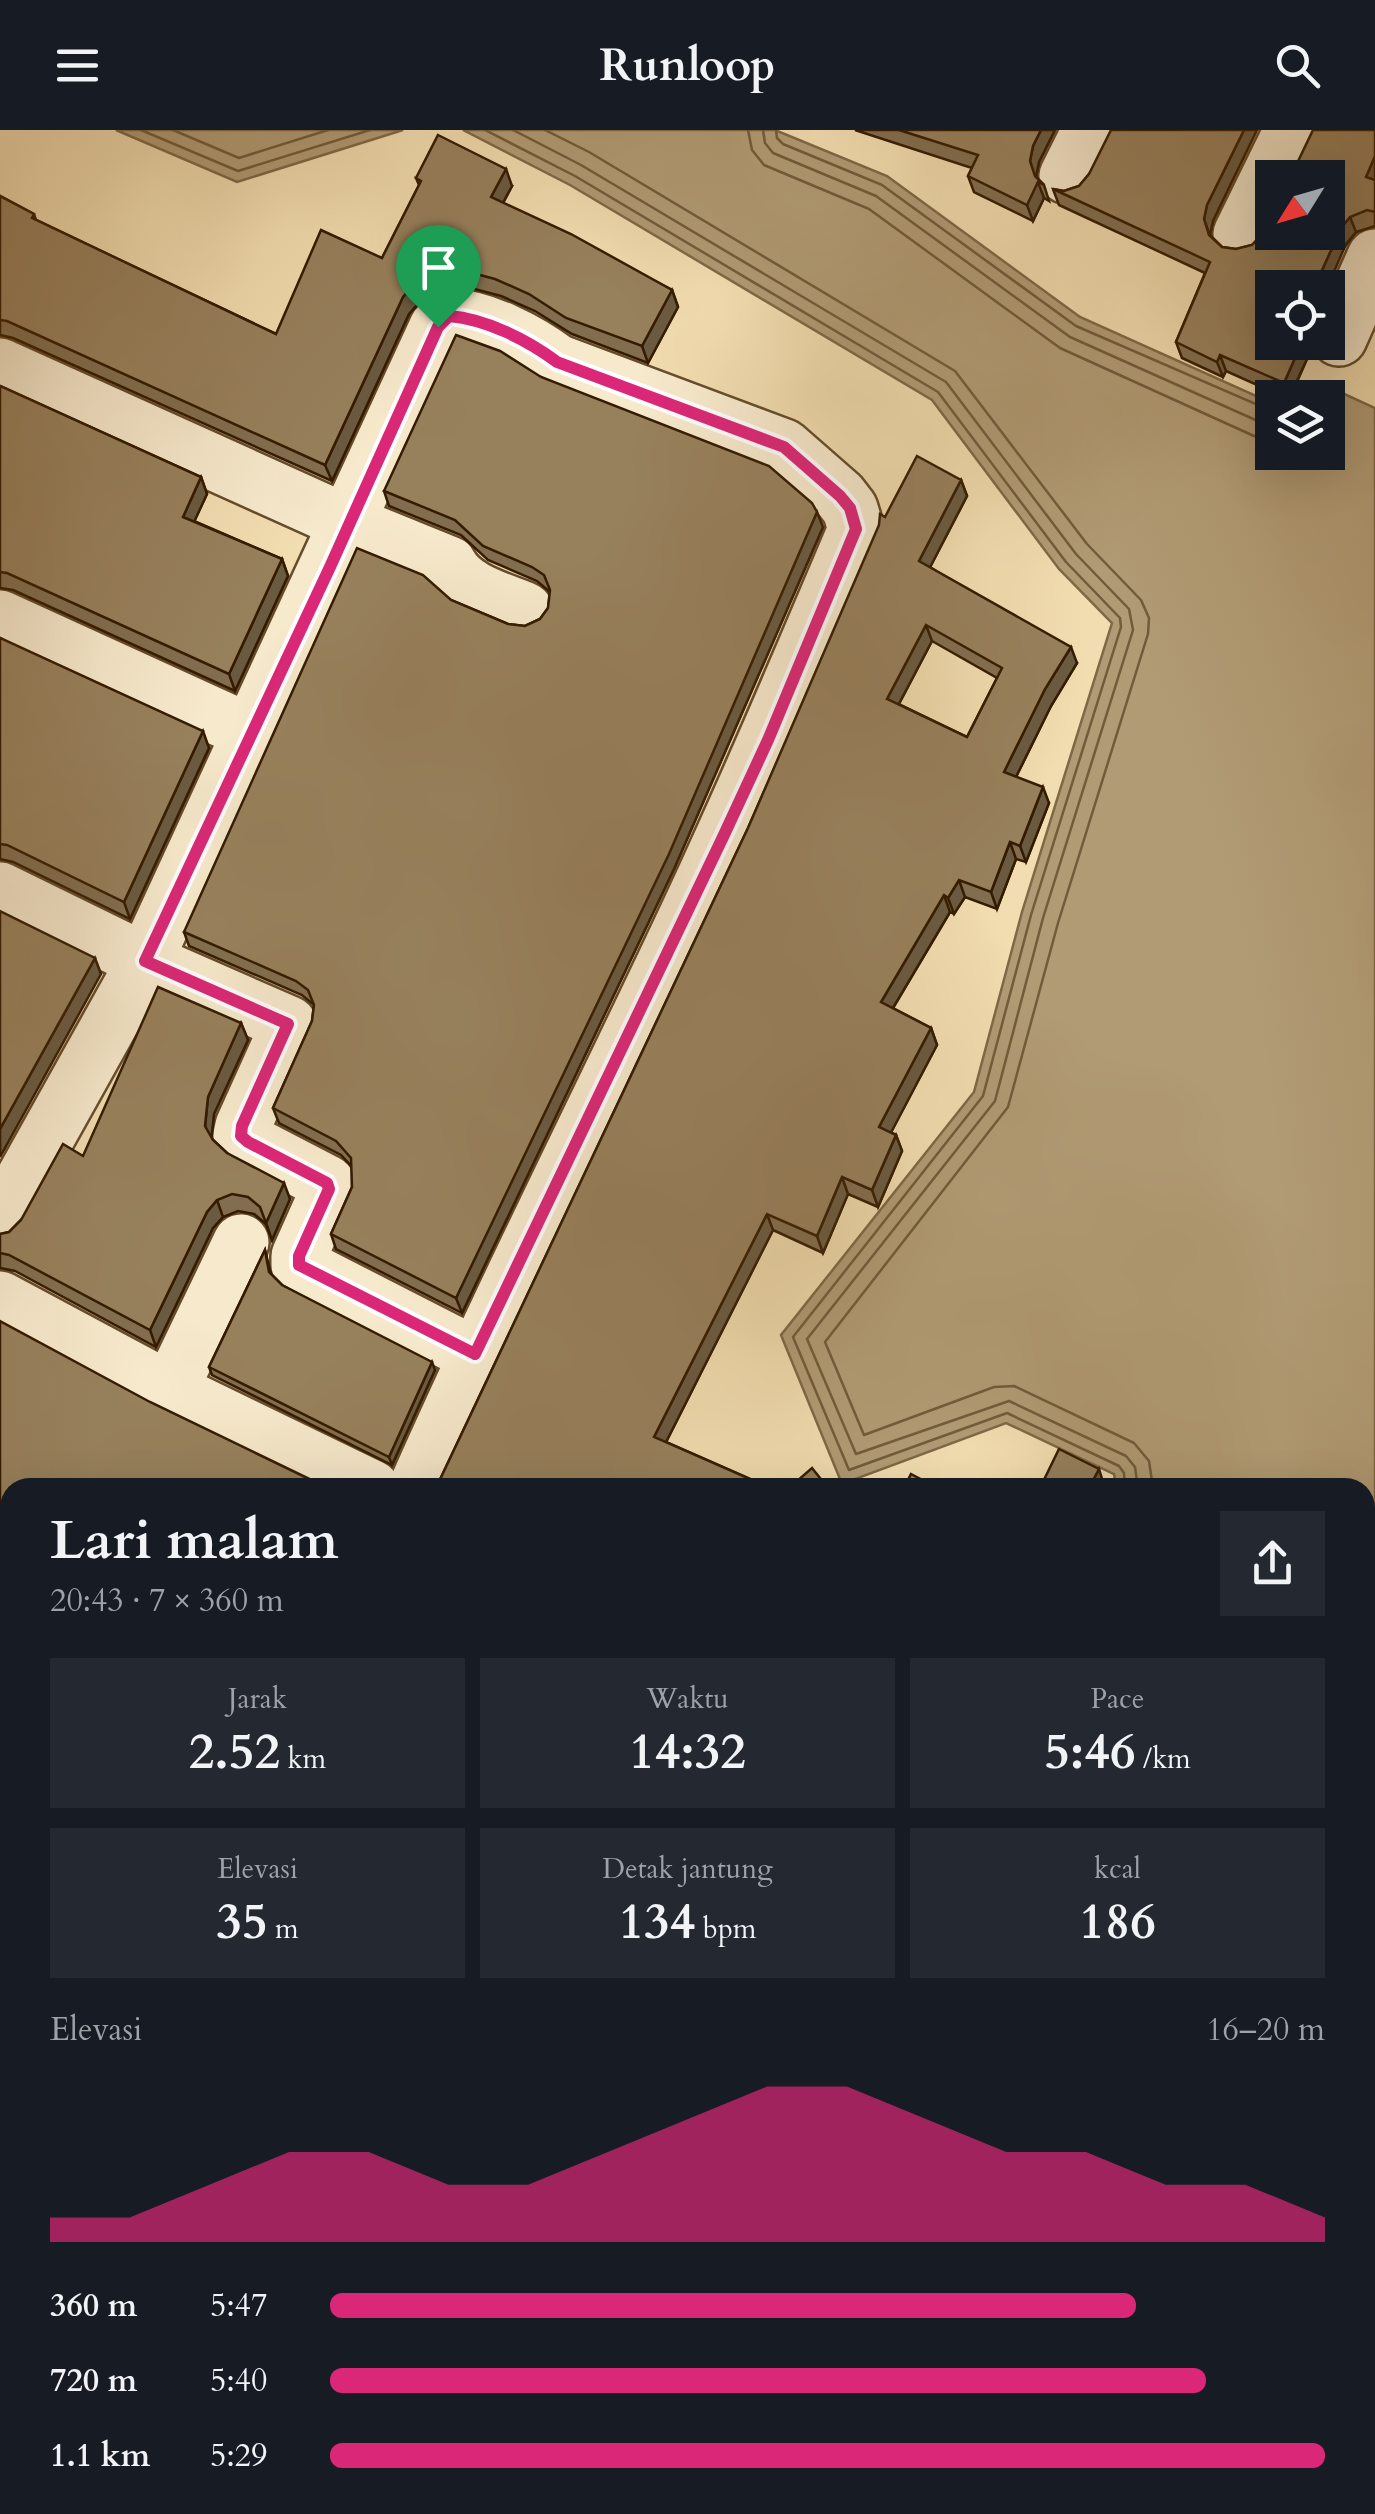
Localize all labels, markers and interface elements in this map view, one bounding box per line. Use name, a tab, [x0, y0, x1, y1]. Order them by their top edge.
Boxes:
text: Runloop	[599, 35, 776, 96]
icon: menu	[50, 38, 105, 93]
icon: search	[1270, 38, 1325, 93]
north arrow	[1255, 160, 1345, 250]
map controls	[1255, 160, 1345, 470]
pin	[396, 225, 481, 328]
icon: arrive	[411, 240, 466, 295]
button: locate	[1255, 270, 1345, 360]
button: layers	[1255, 380, 1345, 470]
text: Lari malam	[50, 1504, 338, 1578]
button: share	[1220, 1511, 1325, 1616]
text: 20:43 · 7 × 360 m	[50, 1579, 284, 1623]
text: Jarak	[228, 1680, 287, 1718]
text: Waktu	[646, 1680, 729, 1718]
text: Pace	[1090, 1680, 1145, 1718]
text: 2.52	[189, 1718, 280, 1786]
text: 14:32	[629, 1718, 746, 1786]
text: 5:46	[1044, 1718, 1136, 1786]
text: km	[280, 1740, 326, 1778]
text: /km	[1136, 1740, 1191, 1778]
text: Elevasi	[217, 1850, 298, 1888]
text: Detak jantung	[602, 1850, 773, 1888]
text: kcal	[1094, 1850, 1141, 1888]
text: 35	[216, 1888, 268, 1956]
text: 134	[619, 1888, 695, 1956]
text: 186	[1079, 1888, 1156, 1956]
text: m	[268, 1910, 299, 1948]
text: bpm	[695, 1910, 756, 1948]
text: Elevasi	[50, 2008, 142, 2052]
text: 16–20 m	[1206, 2008, 1325, 2052]
text: 360 m	[50, 2284, 137, 2328]
text: 5:47	[210, 2284, 267, 2328]
text: 720 m	[50, 2359, 137, 2403]
text: 5:40	[210, 2359, 267, 2403]
text: 1.1 km	[50, 2434, 150, 2478]
text: 5:29	[210, 2434, 267, 2478]

